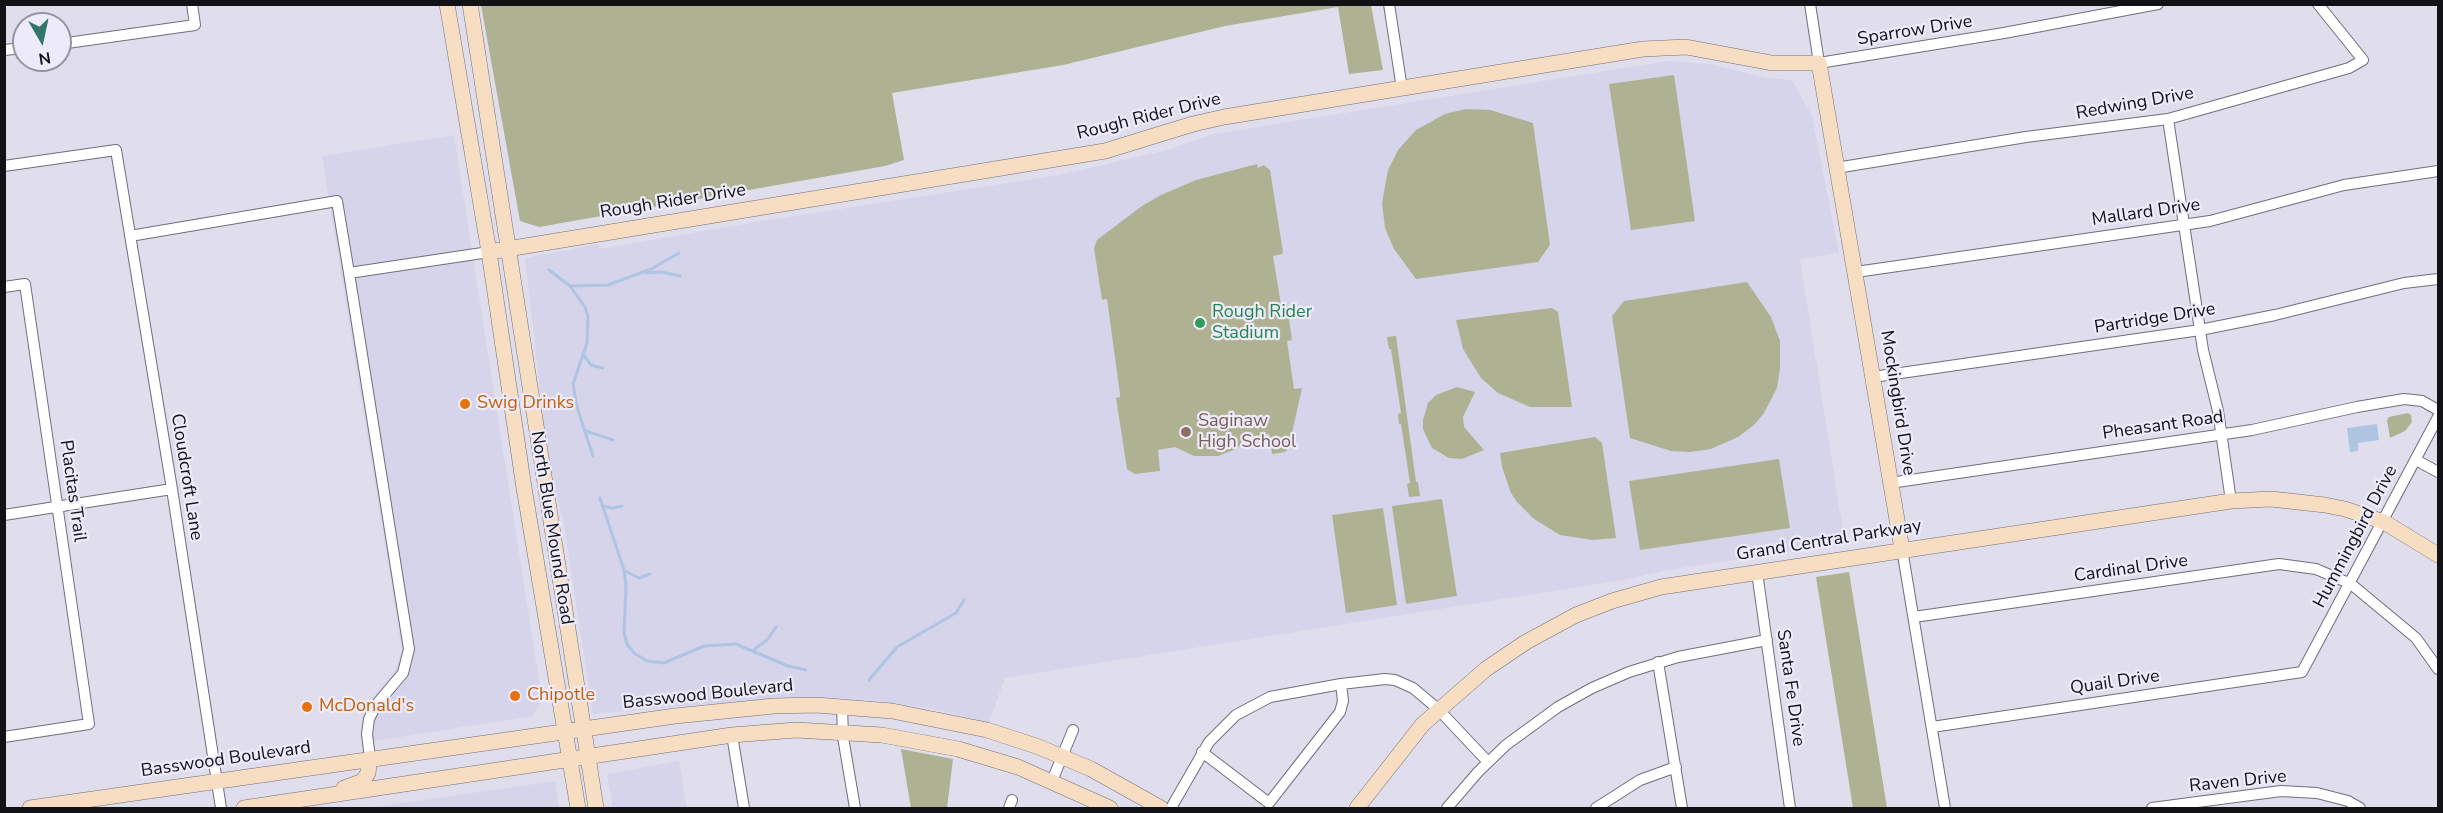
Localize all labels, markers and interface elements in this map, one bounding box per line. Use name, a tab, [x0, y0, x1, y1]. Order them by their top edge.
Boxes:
street label: Sparrow Drive	[1856, 11, 1974, 51]
north arrow	[12, 12, 72, 72]
text: N	[37, 46, 52, 70]
street label: Redwing Drive	[2074, 83, 2196, 125]
street label: Rough Rider Drive	[1075, 89, 1223, 145]
street label: Rough Rider Drive	[599, 180, 747, 224]
street label: Mallard Drive	[2090, 195, 2202, 231]
street label: Partridge Drive	[2093, 299, 2217, 339]
place label: Rough Rider Stadium	[1212, 302, 1312, 344]
marker: Rough Rider Stadium	[1193, 316, 1207, 330]
street label: Mockingbird Drive	[1875, 329, 1919, 477]
place label: Swig Drinks	[477, 393, 574, 415]
marker: Swig Drinks	[458, 397, 472, 411]
street label: Pheasant Road	[2101, 407, 2225, 445]
place label: Saginaw High School	[1198, 411, 1296, 454]
street label: Cloudcroft Lane	[165, 412, 207, 542]
marker: Saginaw High School	[1179, 425, 1193, 439]
street label: North Blue Mound Road	[525, 430, 577, 626]
street label: Placitas Trail	[54, 439, 90, 543]
street label: Hummingbird Drive	[2309, 462, 2403, 612]
street label: Grand Central Parkway	[1735, 516, 1923, 566]
street label: Cardinal Drive	[2073, 550, 2189, 588]
street label: Santa Fe Drive	[1771, 628, 1809, 748]
street label: Quail Drive	[2069, 666, 2161, 700]
street label: Basswood Boulevard	[622, 675, 794, 715]
place label: Chipotle	[527, 685, 595, 707]
marker: Chipotle	[508, 689, 522, 703]
place label: McDonald's	[319, 696, 414, 718]
marker: McDonald's	[300, 700, 314, 714]
street label: Basswood Boulevard	[140, 737, 312, 783]
street label: Raven Drive	[2188, 766, 2288, 798]

